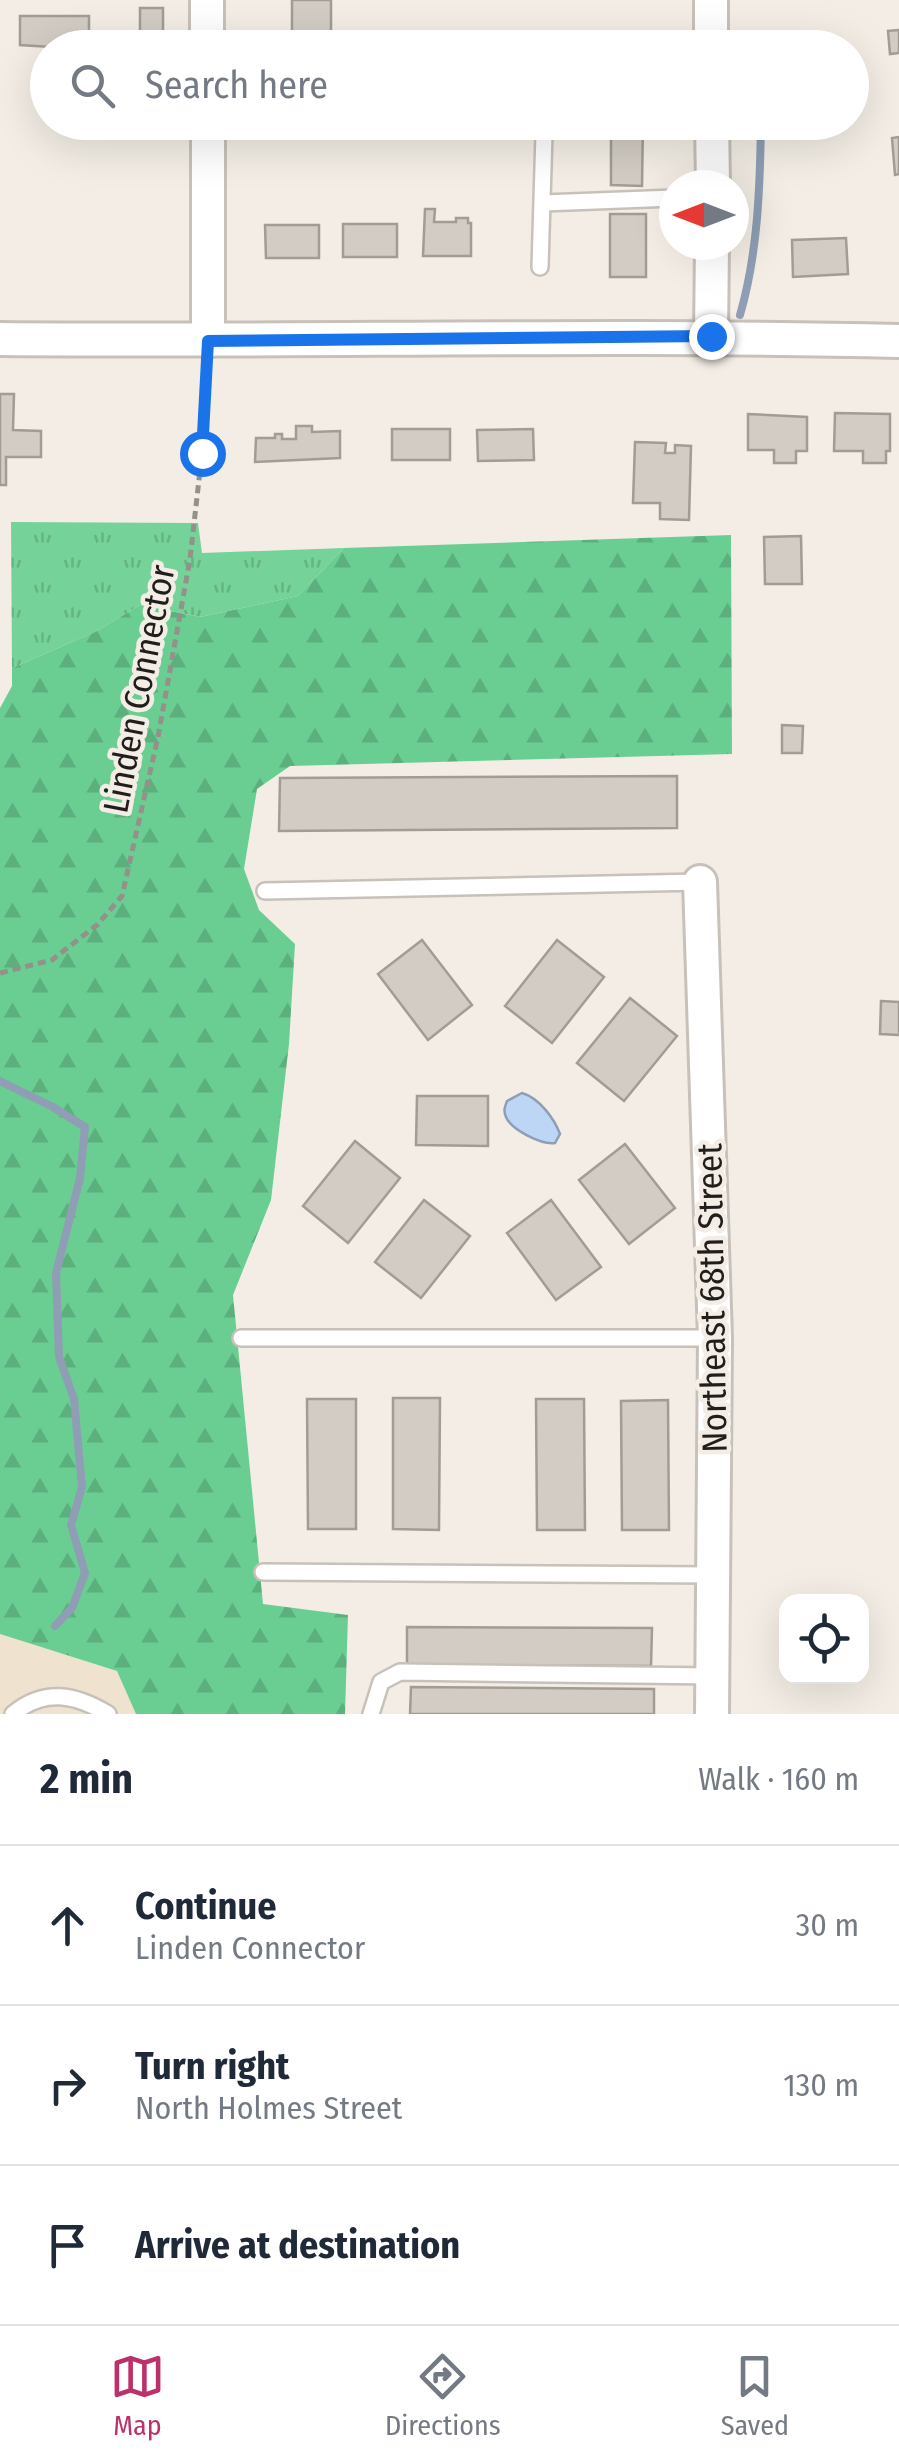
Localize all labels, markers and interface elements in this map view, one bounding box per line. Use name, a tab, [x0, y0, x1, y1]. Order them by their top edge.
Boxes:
search box	[30, 30, 869, 140]
icon: search	[65, 58, 120, 113]
text: Search here	[145, 62, 328, 108]
north arrow	[659, 170, 749, 260]
route end	[689, 314, 735, 360]
route start	[180, 431, 226, 477]
street label: Linden Connector	[94, 561, 184, 817]
street label: Northeast 68th Street	[688, 1142, 736, 1453]
map controls	[779, 1594, 869, 1684]
button: locate	[779, 1594, 869, 1684]
text: 2 min	[40, 1754, 133, 1804]
text: Walk · 160 m	[698, 1760, 859, 1798]
text: Continue	[135, 1883, 276, 1929]
icon: ahead	[40, 1898, 95, 1953]
text: 30 m	[796, 1906, 859, 1944]
text: Linden Connector	[135, 1929, 365, 1967]
text: Turn right	[135, 2043, 289, 2089]
icon: right	[40, 2058, 95, 2113]
text: 130 m	[783, 2066, 859, 2104]
text: North Holmes Street	[135, 2089, 402, 2127]
icon: arrive	[40, 2218, 95, 2273]
text: Arrive at destination	[135, 2222, 460, 2268]
tab: Map	[110, 2349, 165, 2442]
tab: Directions	[385, 2349, 501, 2442]
tab: Saved	[721, 2349, 789, 2442]

